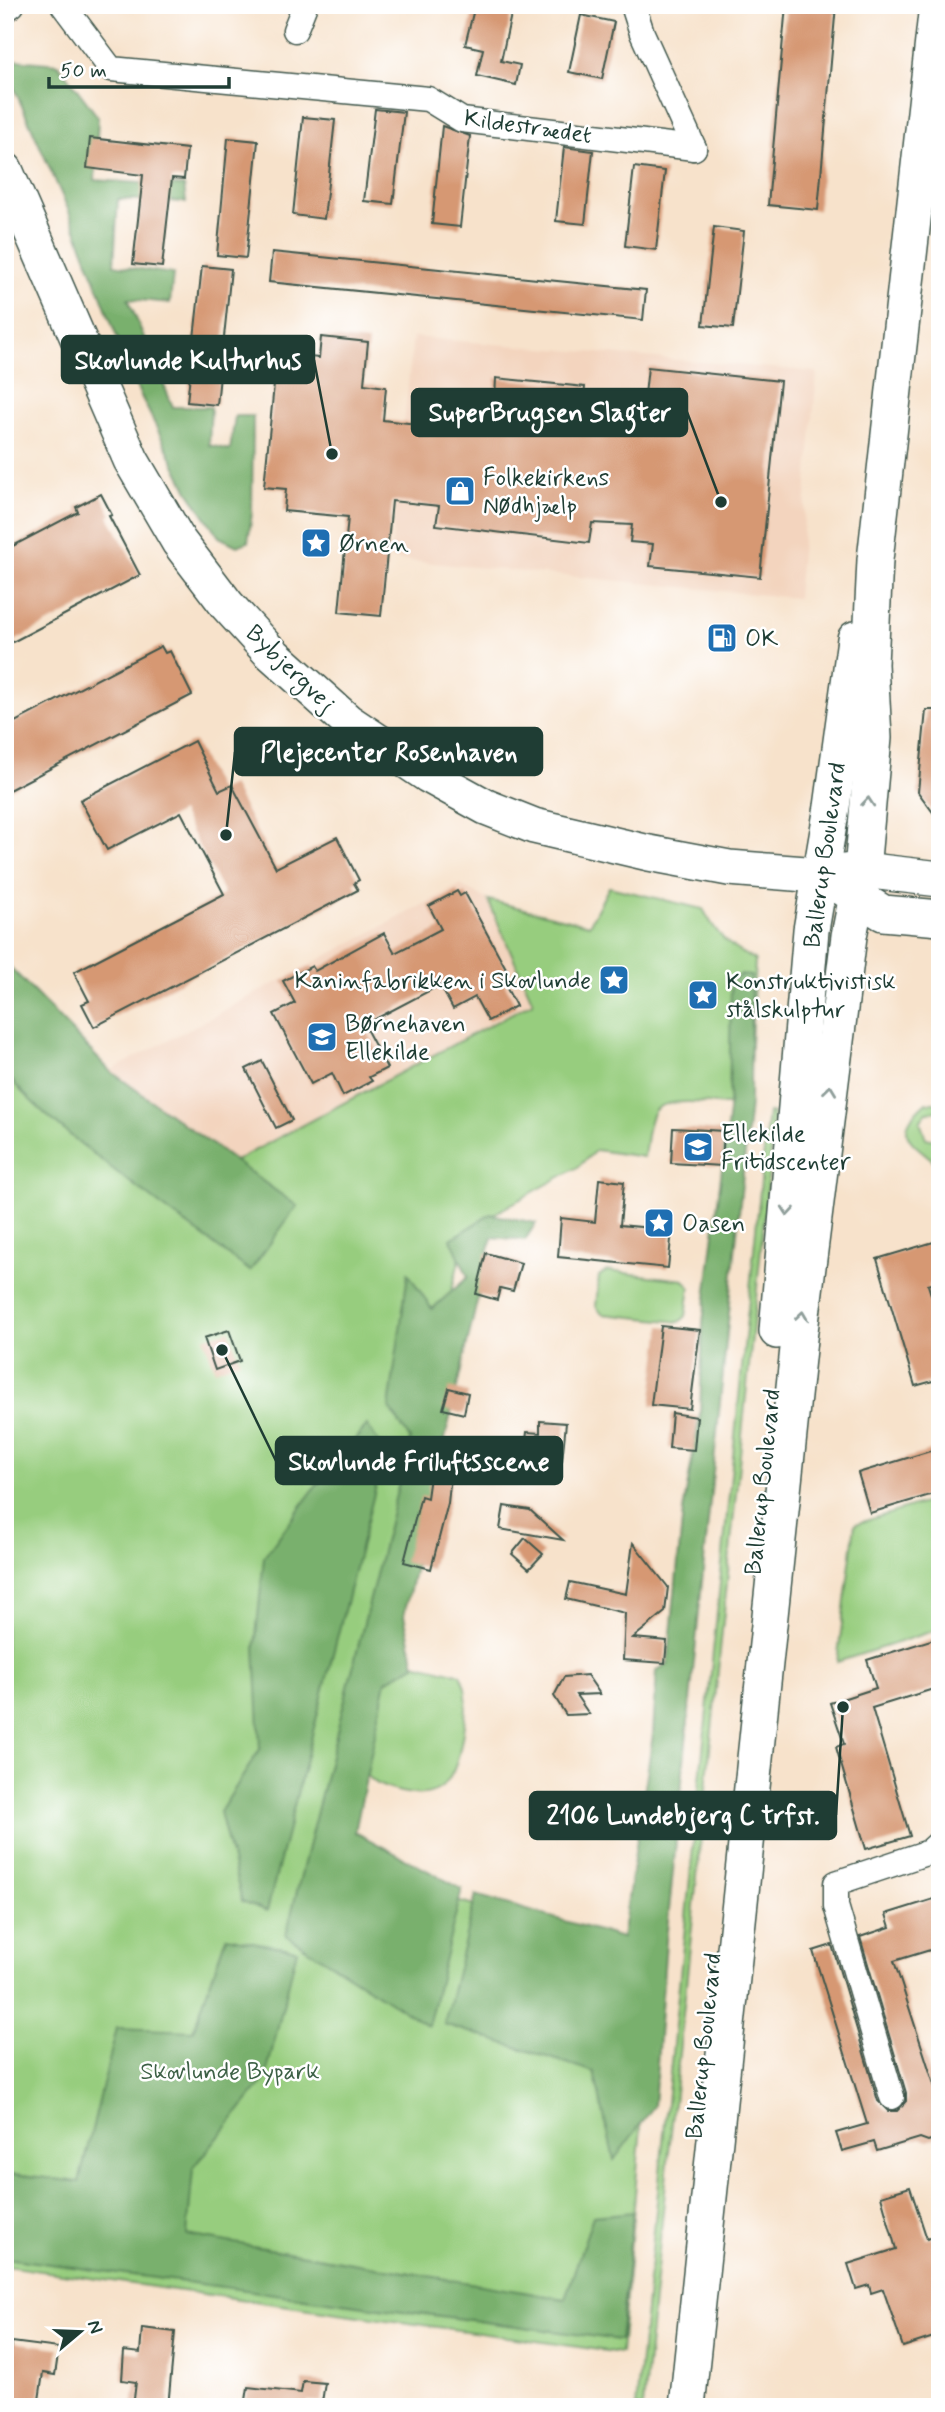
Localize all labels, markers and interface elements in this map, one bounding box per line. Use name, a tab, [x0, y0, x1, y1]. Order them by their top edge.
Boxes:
scale bar	[49, 46, 229, 90]
text: 50 m	[60, 57, 107, 85]
street label: Kildestrædet	[462, 103, 594, 152]
callout: Skovlunde Kulturhus	[62, 336, 314, 383]
text: Skovlunde Kulturhus	[74, 345, 302, 379]
callout: SuperBrugsen Slagter	[412, 389, 687, 436]
text: SuperBrugsen Slagter	[428, 397, 672, 434]
place label: Folkekirkens Nødhjælp	[483, 463, 609, 522]
shop icon: Folkekirkens Nødhjælp	[443, 474, 477, 508]
place icon: Ørnen	[299, 526, 333, 560]
place label: Ørnen	[339, 529, 409, 560]
street label: Bybjergvej	[237, 619, 342, 721]
fuel station icon: OK	[705, 621, 739, 655]
place label: OK	[745, 624, 778, 655]
callout: Plejecenter Rosenhaven	[235, 728, 542, 775]
text: Plejecenter Rosenhaven	[260, 737, 518, 772]
street label: Ballerup Boulevard	[797, 760, 854, 950]
one-way arrow	[860, 796, 875, 807]
place icon: Kaninfabrikken i Skovlunde	[597, 963, 631, 997]
place label: Kaninfabrikken i Skovlunde	[295, 966, 591, 997]
place label: Konstruktivistisk stålskulptur	[726, 967, 896, 1026]
place icon: Konstruktivistisk stålskulptur	[686, 978, 720, 1012]
place label: Børnehaven Ellekilde	[345, 1009, 466, 1068]
school or university icon: Børnehaven Ellekilde	[305, 1020, 339, 1054]
one-way arrow	[823, 1084, 838, 1096]
place label: Ellekilde Fritidscenter	[721, 1119, 851, 1178]
school or university icon: Ellekilde Fritidscenter	[681, 1130, 715, 1164]
one-way arrow	[781, 1205, 796, 1217]
place icon: Oasen	[642, 1206, 676, 1240]
place label: Oasen	[682, 1209, 745, 1240]
one-way arrow	[794, 1310, 809, 1321]
street label: Ballerup Boulevard	[738, 1388, 789, 1577]
callout: Skovlunde Friluftsscene	[276, 1437, 562, 1484]
text: Skovlunde Friluftsscene	[288, 1446, 550, 1480]
callout: 2106 Lundebjerg C trfst.	[530, 1792, 836, 1839]
text: 2106 Lundebjerg C trfst.	[546, 1800, 820, 1835]
street label: Ballerup Boulevard	[679, 1952, 730, 2141]
park label: Skovlunde Bypark	[140, 2057, 320, 2088]
north arrow	[46, 2296, 116, 2366]
text: N	[81, 2317, 109, 2337]

